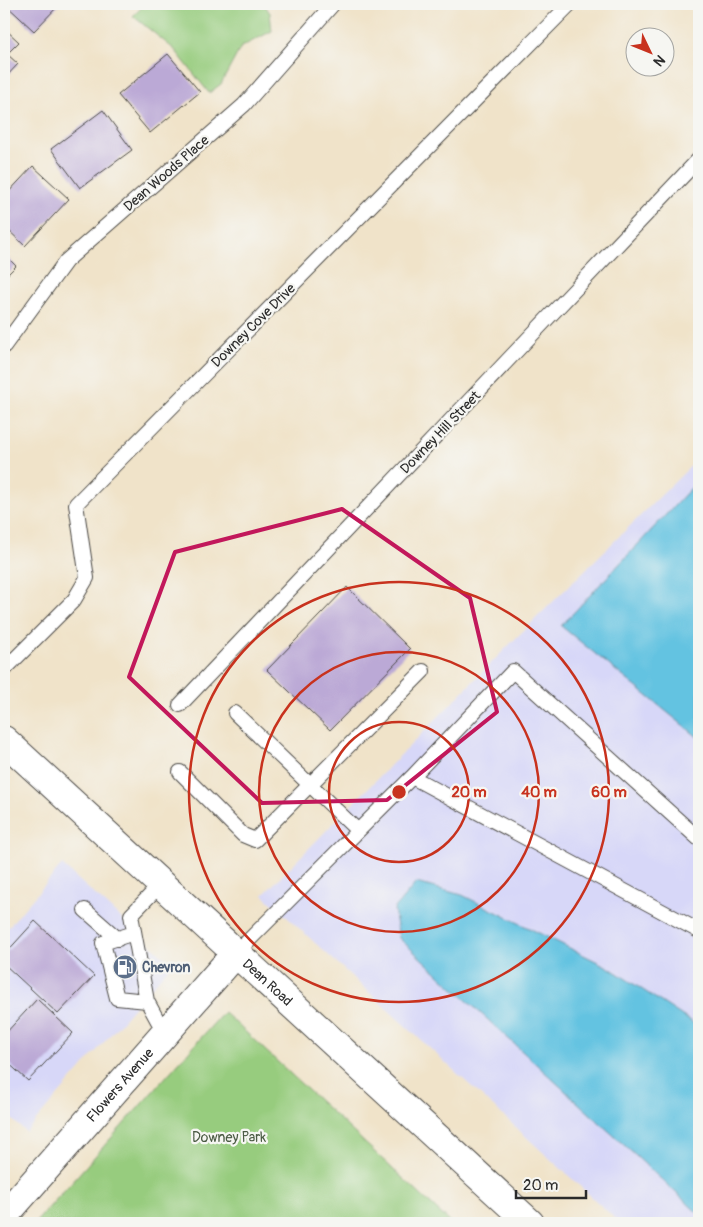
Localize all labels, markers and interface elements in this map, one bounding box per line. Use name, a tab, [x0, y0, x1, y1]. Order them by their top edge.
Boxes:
north arrow	[626, 28, 676, 78]
text: N	[650, 51, 669, 70]
street label: Dean Woods Place	[120, 132, 213, 215]
street label: Downey Cove Drive	[208, 280, 299, 371]
street label: Downey Hill Street	[397, 387, 484, 477]
centre of rings	[390, 783, 408, 801]
text: 20 m	[451, 783, 487, 802]
text: 40 m	[521, 783, 557, 802]
text: 60 m	[591, 783, 627, 802]
fuel station icon: Chevron	[112, 954, 138, 980]
street label: Dean Road	[239, 955, 296, 1010]
place label: Chevron	[142, 959, 191, 976]
street label: Flowers Avenue	[83, 1045, 157, 1126]
park label: Downey Park	[192, 1129, 266, 1146]
scale bar	[516, 1167, 586, 1199]
text: 20 m	[523, 1176, 558, 1195]

